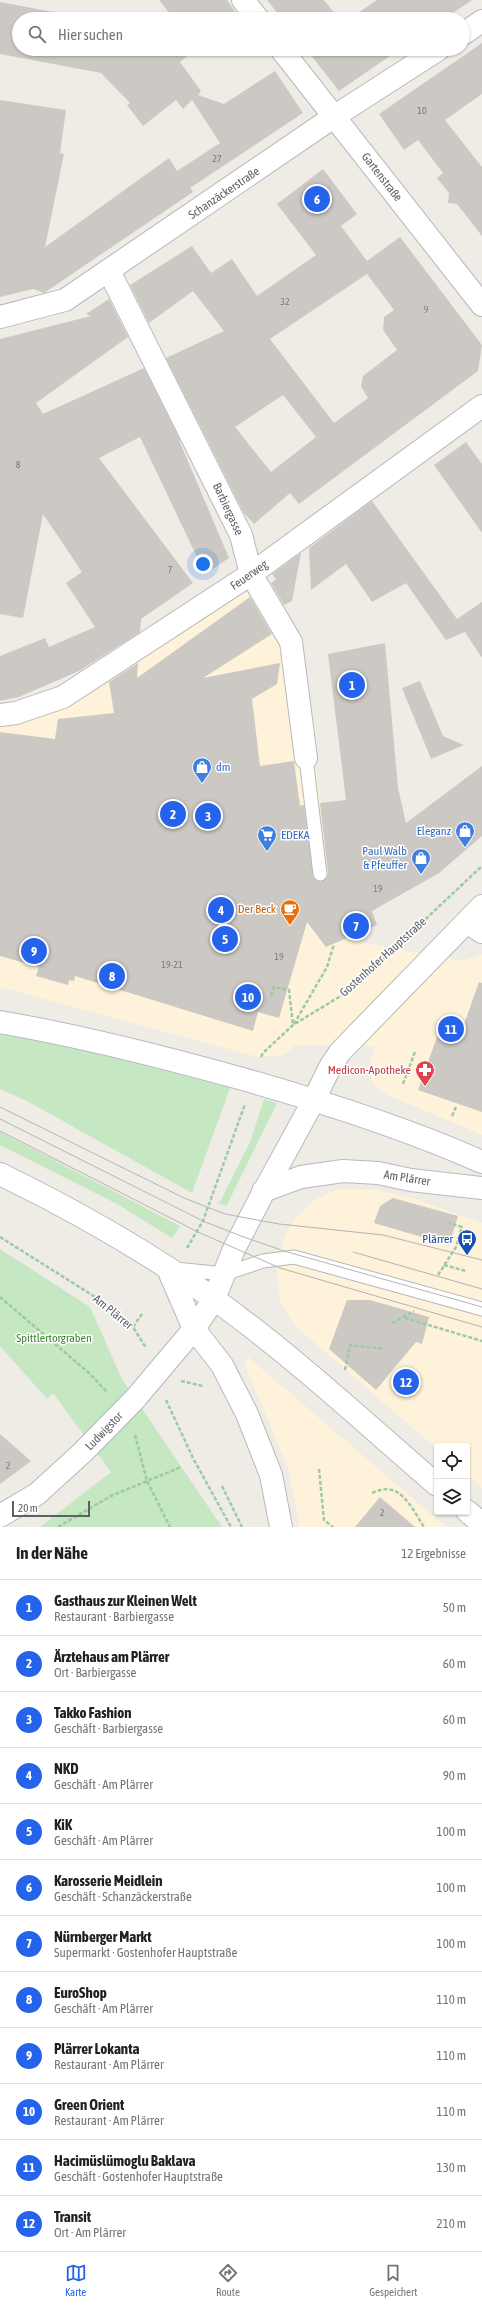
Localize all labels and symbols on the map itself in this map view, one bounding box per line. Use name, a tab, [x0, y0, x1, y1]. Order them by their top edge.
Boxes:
house number: 10	[417, 105, 427, 116]
street label: Gartenstraße	[359, 150, 405, 204]
house number: 27	[212, 153, 222, 164]
street label: Schanzäckerstraße	[186, 164, 262, 222]
pin: 6	[304, 184, 330, 214]
house number: 32	[280, 296, 290, 307]
house number: 9	[424, 304, 429, 315]
house number: 8	[16, 459, 21, 470]
street label: Barbiergasse	[210, 481, 246, 537]
your location	[193, 554, 213, 574]
street label: Feuerweg	[228, 557, 271, 593]
house number: 7	[168, 564, 173, 575]
pin: 1	[339, 670, 365, 700]
shop icon: dm	[191, 756, 213, 784]
place label: dm	[216, 760, 230, 774]
pin: 2	[160, 799, 186, 829]
pin: 3	[195, 801, 221, 831]
shop icon: Eleganz	[454, 820, 476, 848]
supermarket icon: EDEKA	[256, 824, 278, 852]
place label: Eleganz	[417, 824, 452, 838]
place label: EDEKA	[281, 828, 310, 842]
place label: Paul Walb & Pfeuffer	[362, 844, 407, 872]
shop icon: Paul Walb & Pfeuffer	[410, 847, 432, 875]
house number: 19	[373, 883, 383, 894]
pin: 4	[208, 895, 234, 925]
cafe icon: Der Beck	[279, 898, 301, 926]
place label: Der Beck	[238, 902, 277, 916]
pin: 7	[343, 911, 369, 941]
street label: Gostenhofer Hauptstraße	[337, 915, 429, 999]
pin: 5	[212, 924, 238, 954]
pin: 9	[21, 936, 47, 966]
house number: 19	[274, 951, 284, 962]
house number: 19-21	[161, 959, 183, 970]
pin: 8	[99, 961, 125, 991]
pin: 10	[235, 982, 261, 1012]
pin: 11	[438, 1014, 464, 1044]
pharmacy icon: Medicon-Apotheke	[414, 1059, 436, 1087]
place label: Medicon-Apotheke	[328, 1063, 411, 1077]
street label: Am Plärrer	[383, 1167, 432, 1189]
bus stop icon: Plärrer	[456, 1228, 478, 1256]
place label: Plärrer	[422, 1232, 453, 1246]
street label: Am Plärrer	[90, 1292, 136, 1332]
park label: Spittlertorgraben	[16, 1331, 92, 1345]
pin: 12	[393, 1367, 419, 1397]
street label: Ludwigstor	[82, 1409, 126, 1453]
house number: 2	[6, 1460, 11, 1471]
scale bar	[12, 1499, 90, 1518]
house number: 2	[380, 1507, 385, 1518]

